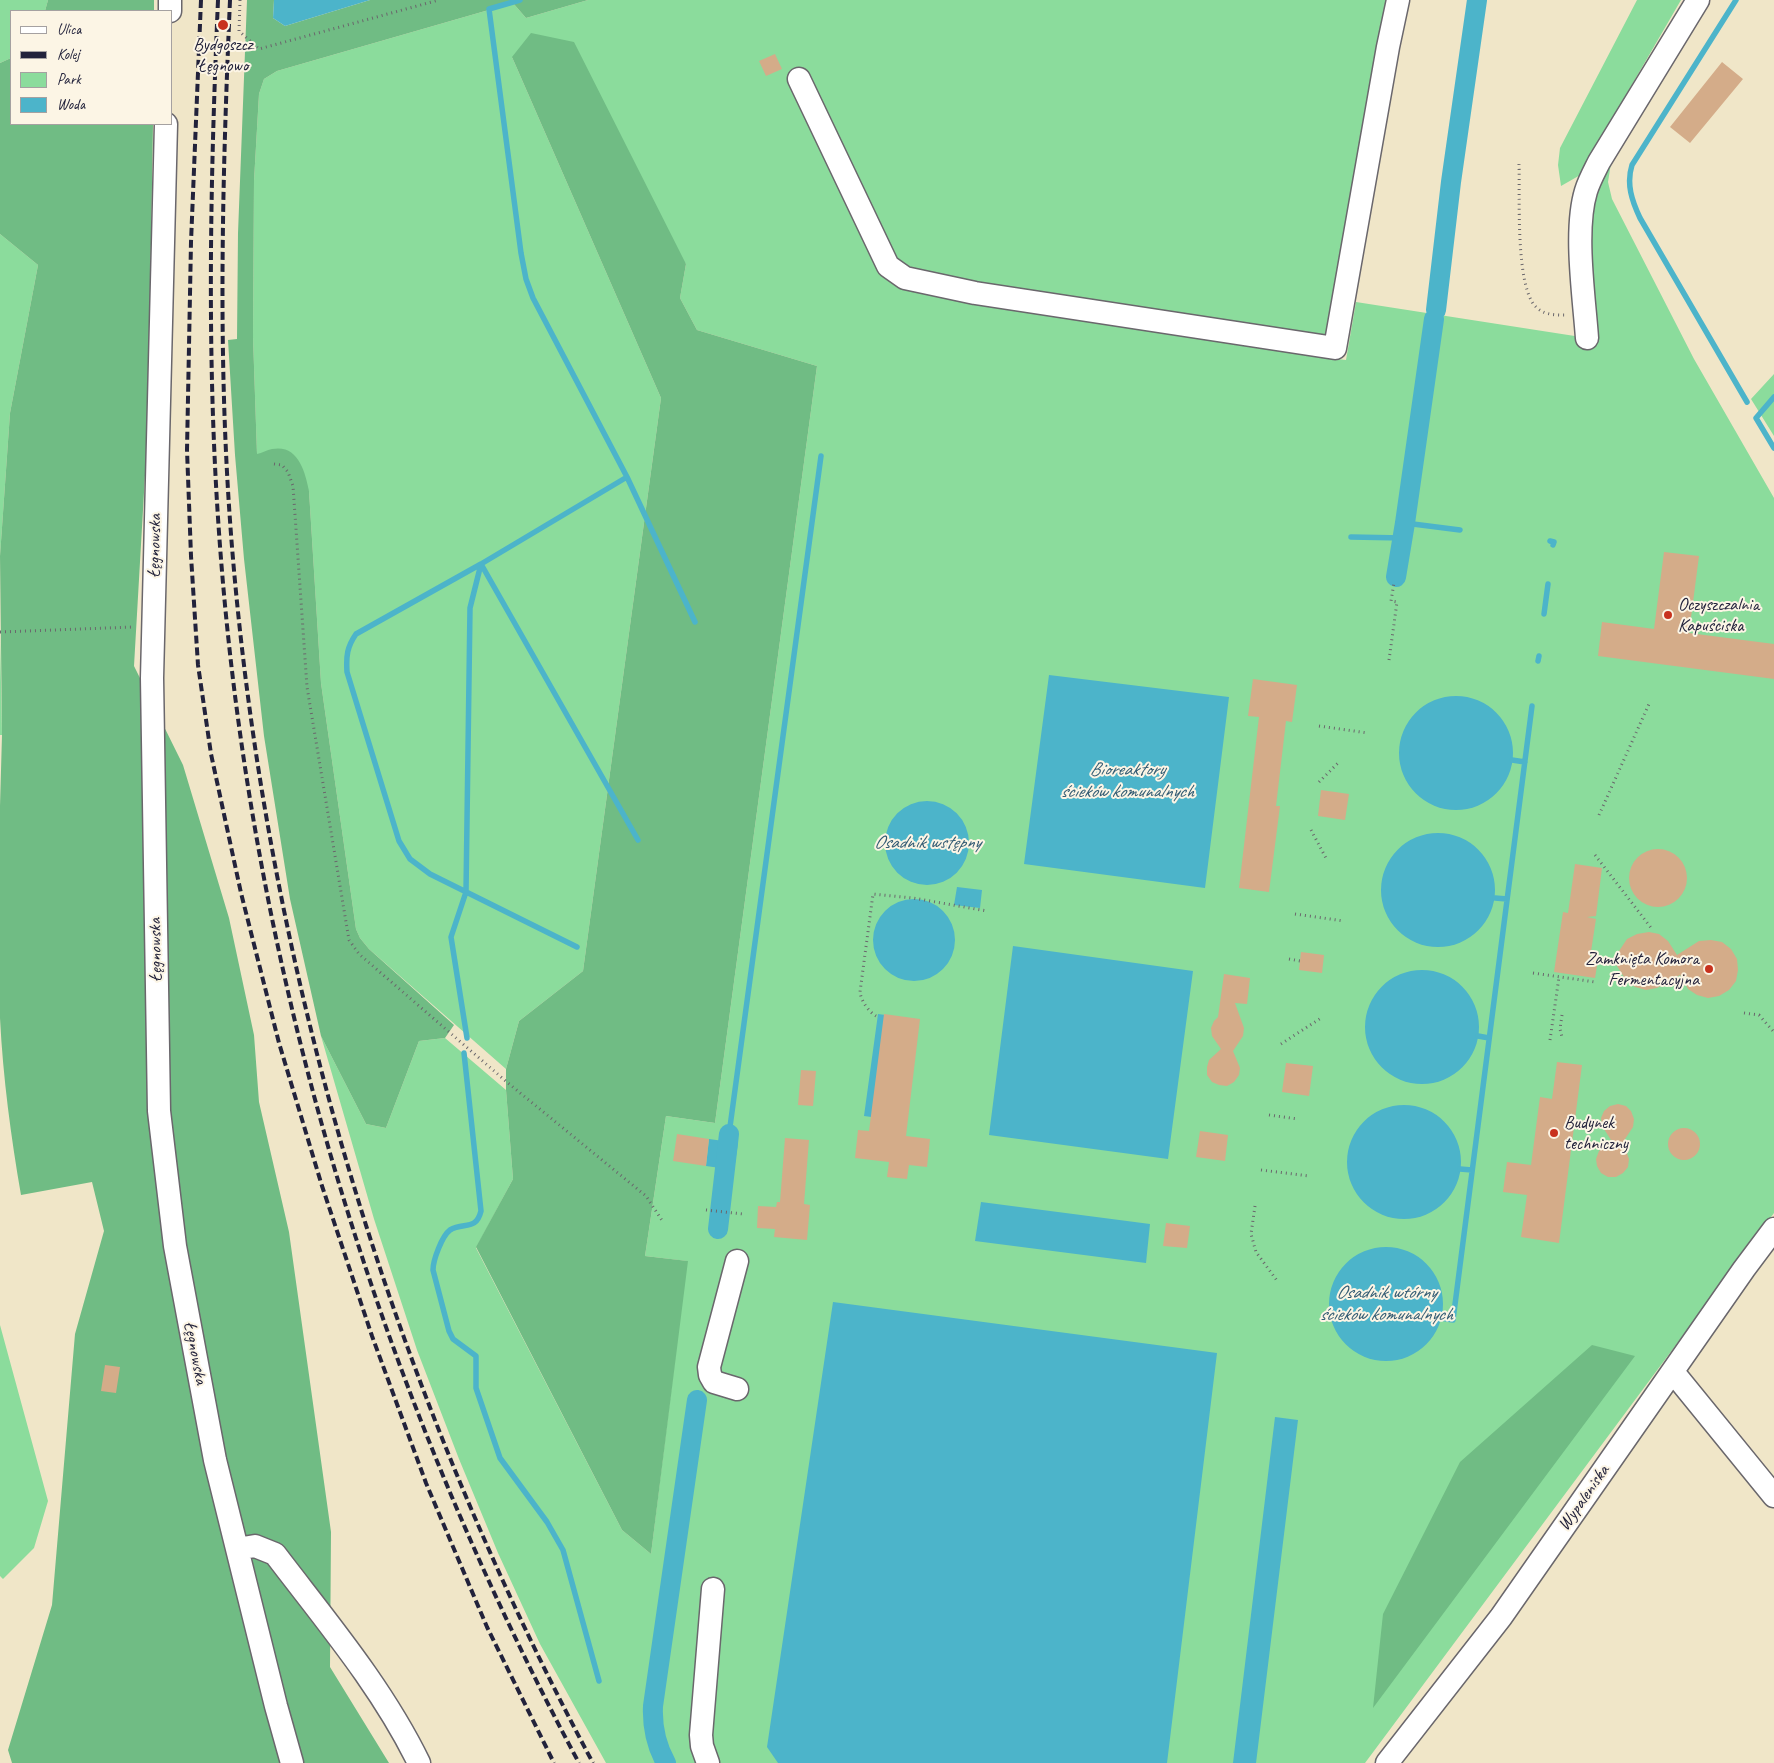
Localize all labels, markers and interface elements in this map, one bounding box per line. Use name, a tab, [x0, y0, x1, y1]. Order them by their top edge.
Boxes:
legend	[10, 10, 172, 125]
marker: Bydgoszcz Łęgnowo	[216, 18, 230, 32]
text: Ulica	[57, 20, 81, 39]
place label: Bydgoszcz Łęgnowo	[193, 34, 253, 76]
text: Kolej	[57, 45, 80, 64]
text: Park	[57, 70, 81, 89]
text: Woda	[57, 95, 85, 114]
street label: Łęgnowska	[144, 514, 166, 578]
place label: Oczyszczalnia Kapuściska	[1678, 594, 1759, 636]
marker: Oczyszczalnia Kapuściska	[1662, 609, 1674, 621]
water label: Bioreaktory ścieków komunalnych	[1060, 759, 1194, 803]
water label: Osadnik wstępny	[874, 832, 980, 854]
street label: Łęgnowska	[145, 918, 167, 982]
place label: Zamknięta Komora Fermentacyjna	[1585, 948, 1699, 991]
marker: Zamknięta Komora Fermentacyjna	[1703, 963, 1715, 975]
place label: Budynek techniczny	[1564, 1112, 1628, 1154]
marker: Budynek techniczny	[1548, 1127, 1560, 1139]
water label: Osadnik wtórny ścieków komunalnych	[1319, 1282, 1453, 1326]
street label: Łęgnowska	[178, 1320, 212, 1386]
street label: Wypaleniska	[1554, 1461, 1614, 1535]

